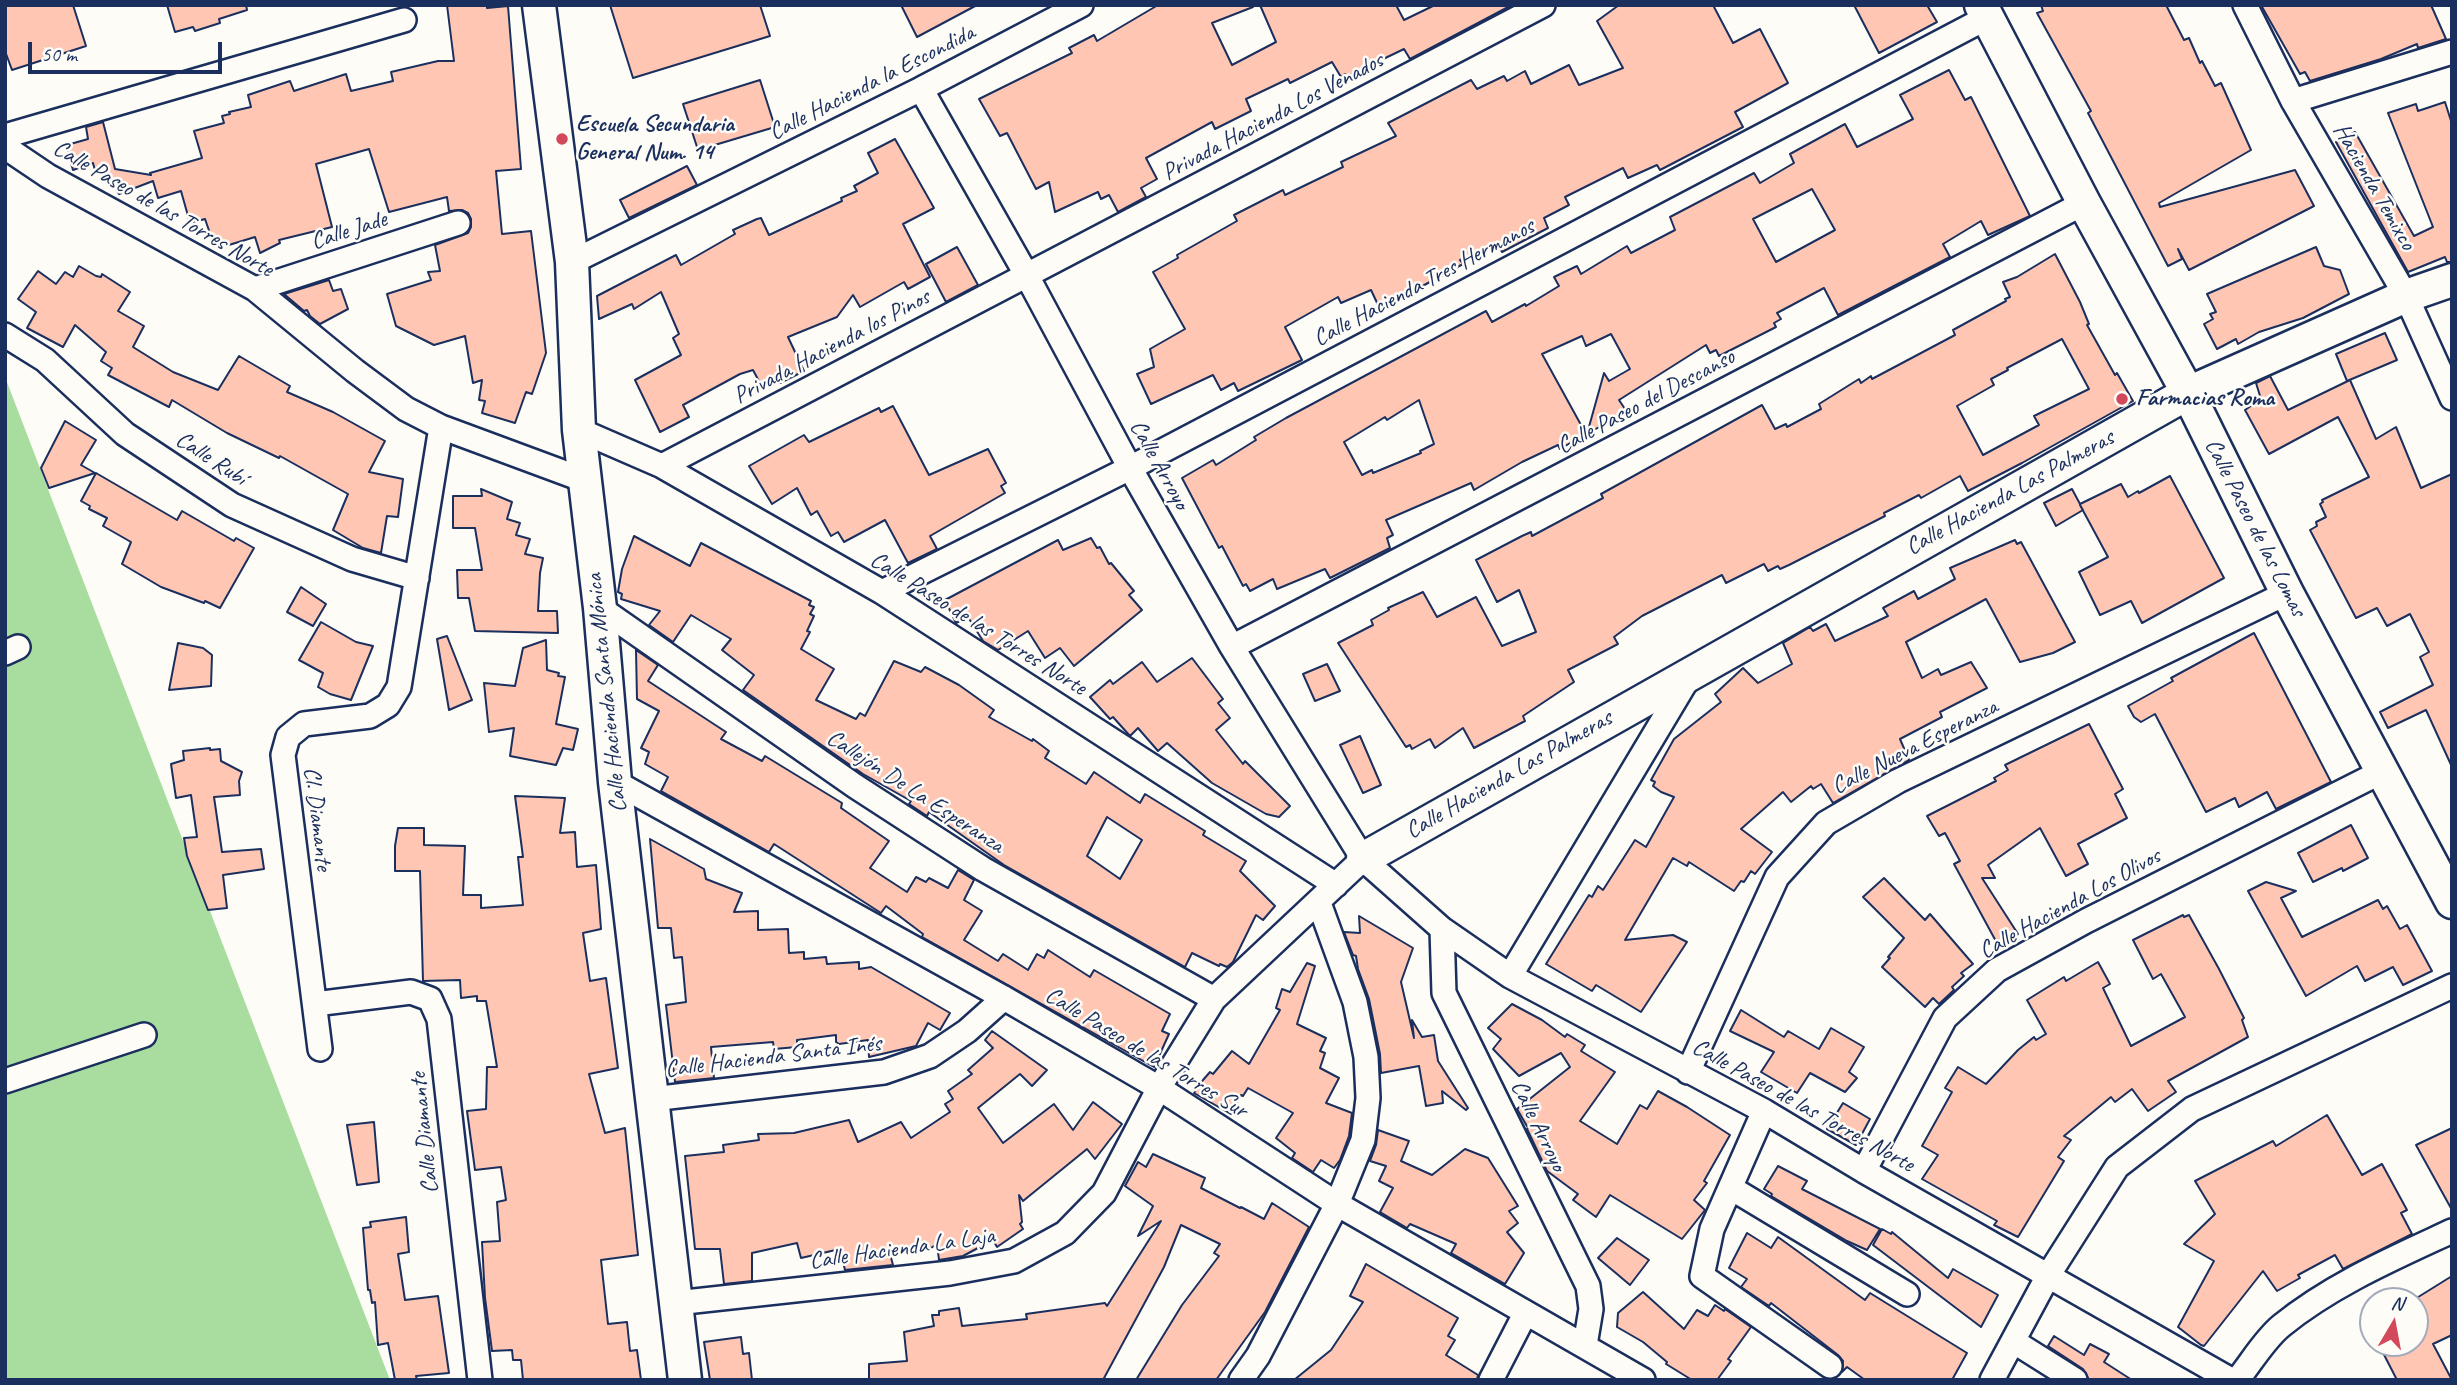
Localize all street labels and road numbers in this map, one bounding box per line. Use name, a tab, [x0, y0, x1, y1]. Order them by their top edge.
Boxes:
street label: Calle Hacienda la Escondida	[764, 19, 980, 147]
street label: Privada Hacienda Los Venados	[1157, 46, 1389, 188]
street label: Hacienda Temixco	[2326, 119, 2422, 255]
street label: Calle Paseo de las Torres Norte	[48, 134, 278, 284]
street label: Calle Jade	[307, 205, 391, 257]
street label: Calle Hacienda Tres Hermanos	[1309, 213, 1539, 353]
street label: Privada Hacienda los Pinos	[729, 283, 935, 411]
street label: Calle Paseo del Descanso	[1552, 343, 1740, 461]
street label: Calle Arroyo	[1123, 415, 1195, 515]
street label: Calle Hacienda Las Palmeras	[1901, 424, 2119, 562]
street label: Calle Rubí	[170, 425, 252, 493]
street label: Calle Paseo de las Lomas	[2198, 434, 2312, 622]
street label: Calle Paseo de las Torres Norte	[865, 546, 1091, 702]
street label: Calle Hacienda Santa Mónica	[580, 572, 634, 814]
street label: Calle Nueva Esperanza	[1827, 693, 2003, 801]
street label: Calle Hacienda Las Palmeras	[1401, 704, 1617, 846]
street label: Callejón De La Esperanza	[821, 724, 1009, 860]
street label: Cl. Diamante	[296, 766, 338, 872]
street label: Calle Hacienda Los Olivos	[1974, 842, 2166, 966]
street label: Calle Paseo de las Torres Sur	[1040, 981, 1252, 1125]
street label: Calle Hacienda Santa Inés	[664, 1029, 882, 1085]
street label: Calle Paseo de las Torres Norte	[1687, 1033, 1919, 1179]
street label: Calle Diamante	[404, 1071, 446, 1195]
street label: Calle Arroyo	[1504, 1076, 1572, 1176]
street label: Calle Hacienda La Laja	[808, 1222, 996, 1276]

